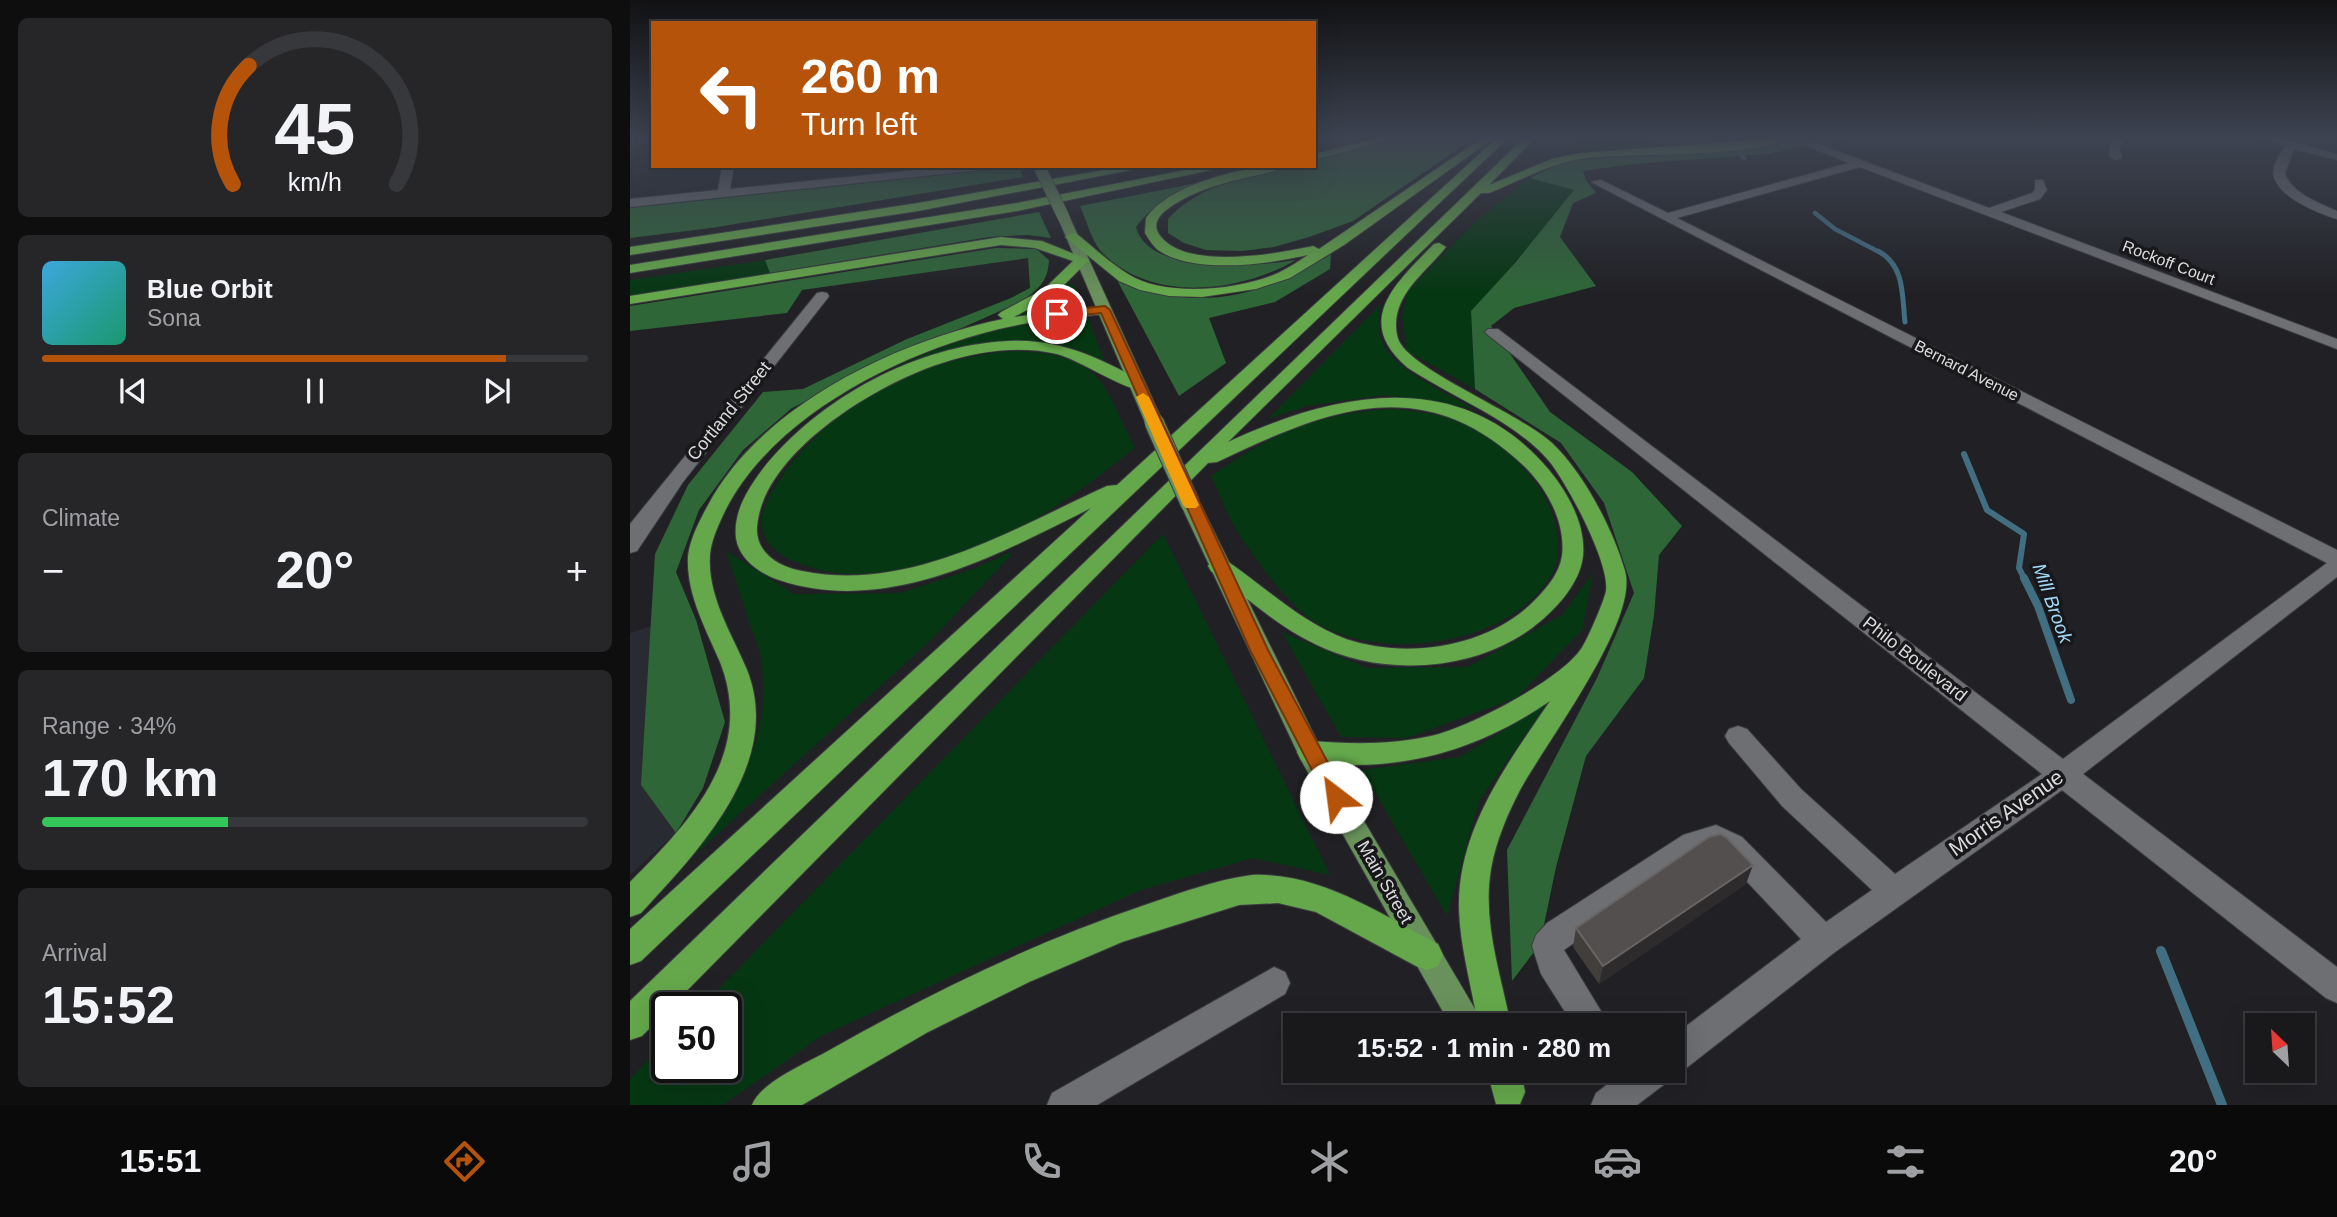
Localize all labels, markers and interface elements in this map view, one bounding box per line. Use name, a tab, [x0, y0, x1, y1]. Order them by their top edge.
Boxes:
icon: left	[686, 49, 777, 140]
text: 260 m	[801, 49, 940, 103]
text: 45	[275, 88, 355, 169]
text: Turn left	[801, 106, 917, 142]
text: km/h	[288, 168, 342, 196]
street label: Rockoff Court	[2120, 237, 2218, 288]
text: Blue Orbit	[147, 274, 273, 304]
pin	[1027, 284, 1087, 344]
icon: arrive	[1038, 295, 1076, 333]
text: Sona	[147, 305, 201, 331]
street label: Bernard Avenue	[1912, 337, 2022, 404]
street label: Cortland Street	[683, 358, 775, 464]
icon: previous	[114, 372, 152, 410]
icon: pause	[296, 372, 334, 410]
icon: next	[478, 372, 516, 410]
text: Climate	[42, 505, 120, 531]
text: 20°	[276, 541, 354, 599]
text: −	[42, 550, 64, 592]
text: +	[566, 550, 588, 592]
water label: Mill Brook	[2028, 560, 2077, 647]
street label: Philo Boulevard	[1859, 612, 1971, 706]
text: Range · 34%	[42, 713, 176, 739]
text: 170 km	[42, 749, 218, 807]
position arrow	[1299, 760, 1373, 834]
street label: Morris Avenue	[1944, 765, 2067, 860]
street label: Main Street	[1353, 837, 1417, 927]
text: Arrival	[42, 940, 107, 966]
text: 15:52	[42, 976, 175, 1034]
speed limit sign: 50	[651, 992, 742, 1083]
north arrow	[2245, 1013, 2315, 1083]
map controls	[2245, 1013, 2315, 1083]
text: 15:52 · 1 min · 280 m	[1357, 1033, 1611, 1063]
icon: directions	[440, 1137, 489, 1186]
icon: music	[729, 1137, 778, 1186]
icon: phone	[1017, 1137, 1066, 1186]
icon: climate	[1305, 1137, 1354, 1186]
icon: car	[1593, 1137, 1642, 1186]
icon: filters	[1881, 1137, 1930, 1186]
text: 15:51	[120, 1143, 201, 1179]
text: 20°	[2169, 1143, 2217, 1179]

